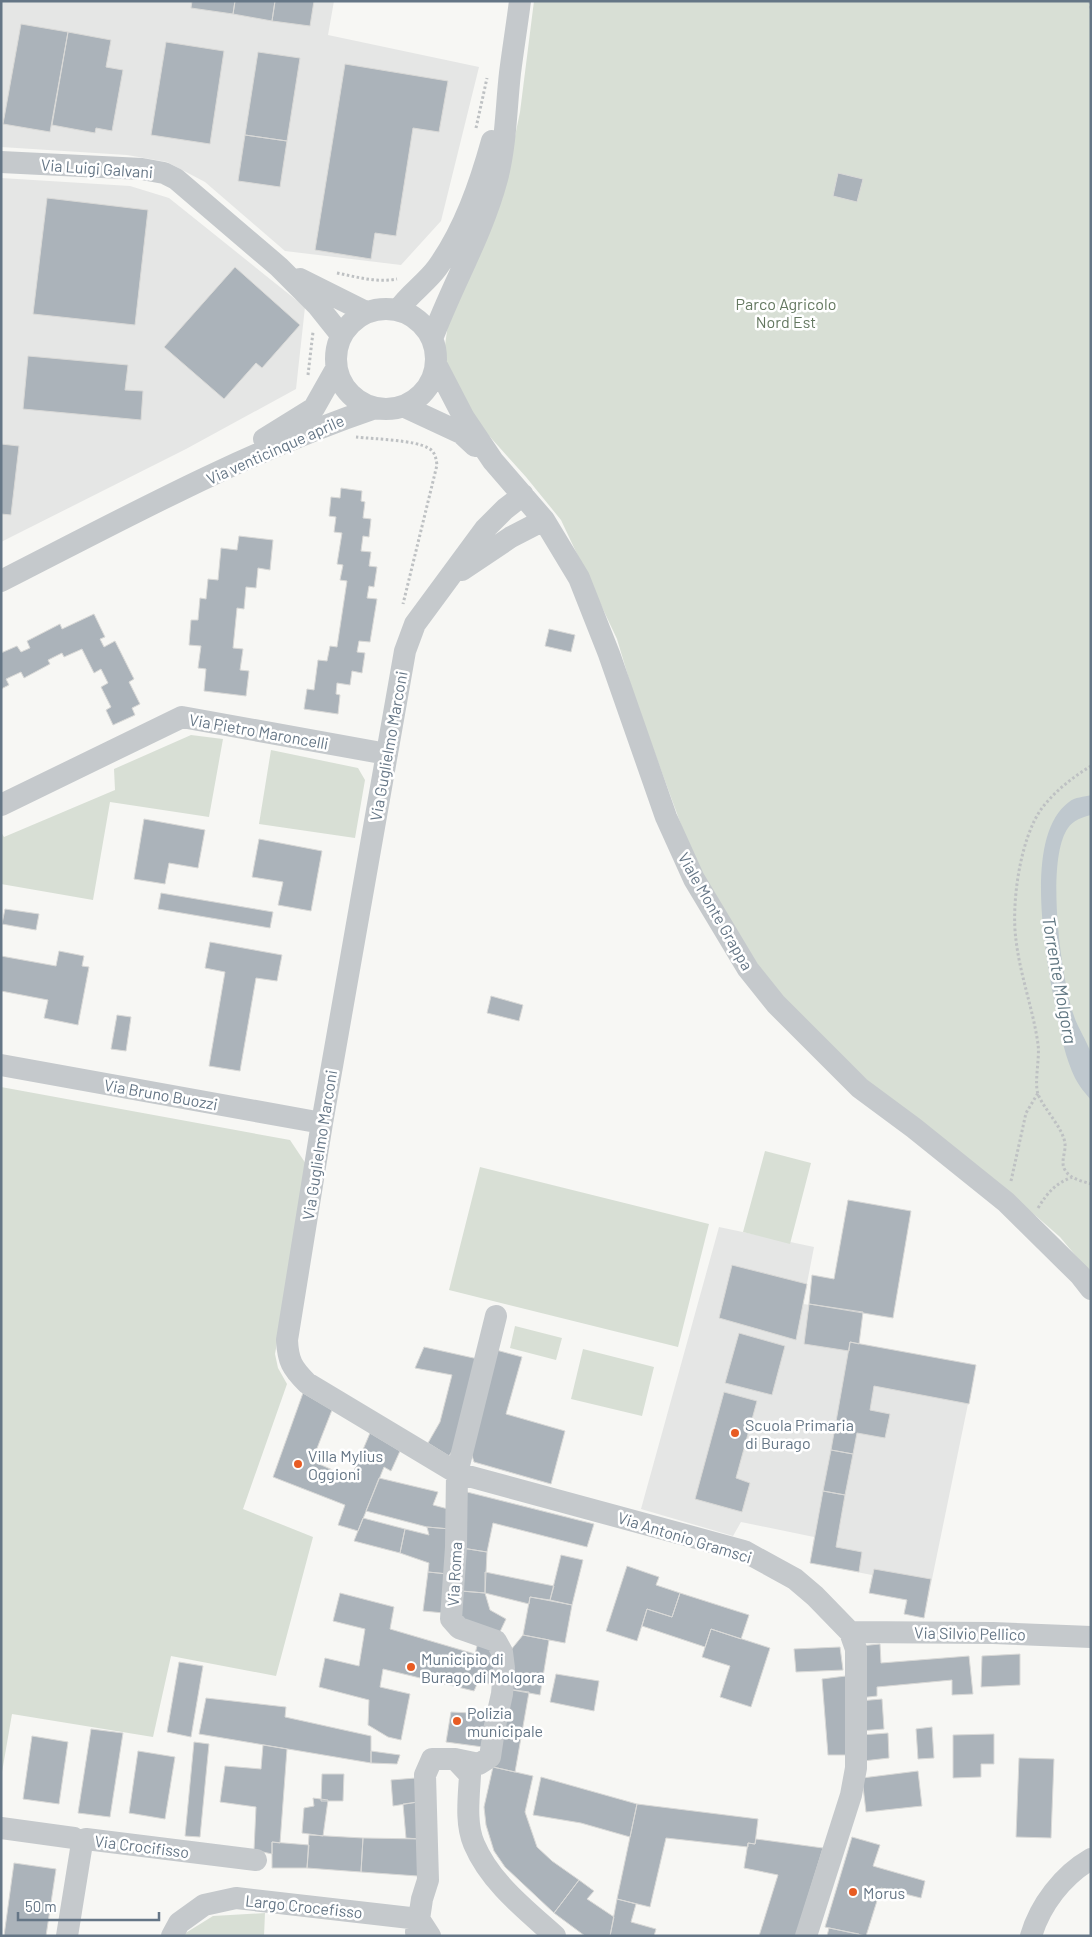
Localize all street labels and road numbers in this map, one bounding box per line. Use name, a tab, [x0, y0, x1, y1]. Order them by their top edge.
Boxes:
street label: Via Luigi Galvani	[40, 155, 154, 181]
street label: Via venticinque aprile	[203, 410, 347, 488]
street label: Via Guglielmo Marconi	[365, 670, 411, 822]
street label: Via Pietro Maroncelli	[188, 709, 330, 753]
street label: Viale Monte Grappa	[675, 849, 757, 973]
street label: Via Guglielmo Marconi	[298, 1069, 340, 1221]
street label: Via Bruno Buozzi	[103, 1075, 219, 1113]
street label: Via Antonio Gramsci	[616, 1508, 754, 1566]
street label: Via Roma	[443, 1541, 465, 1607]
street label: Via Silvio Pellico	[914, 1623, 1026, 1643]
street label: Via Crocifisso	[94, 1831, 190, 1861]
street label: Largo Crocefisso	[244, 1890, 364, 1922]

